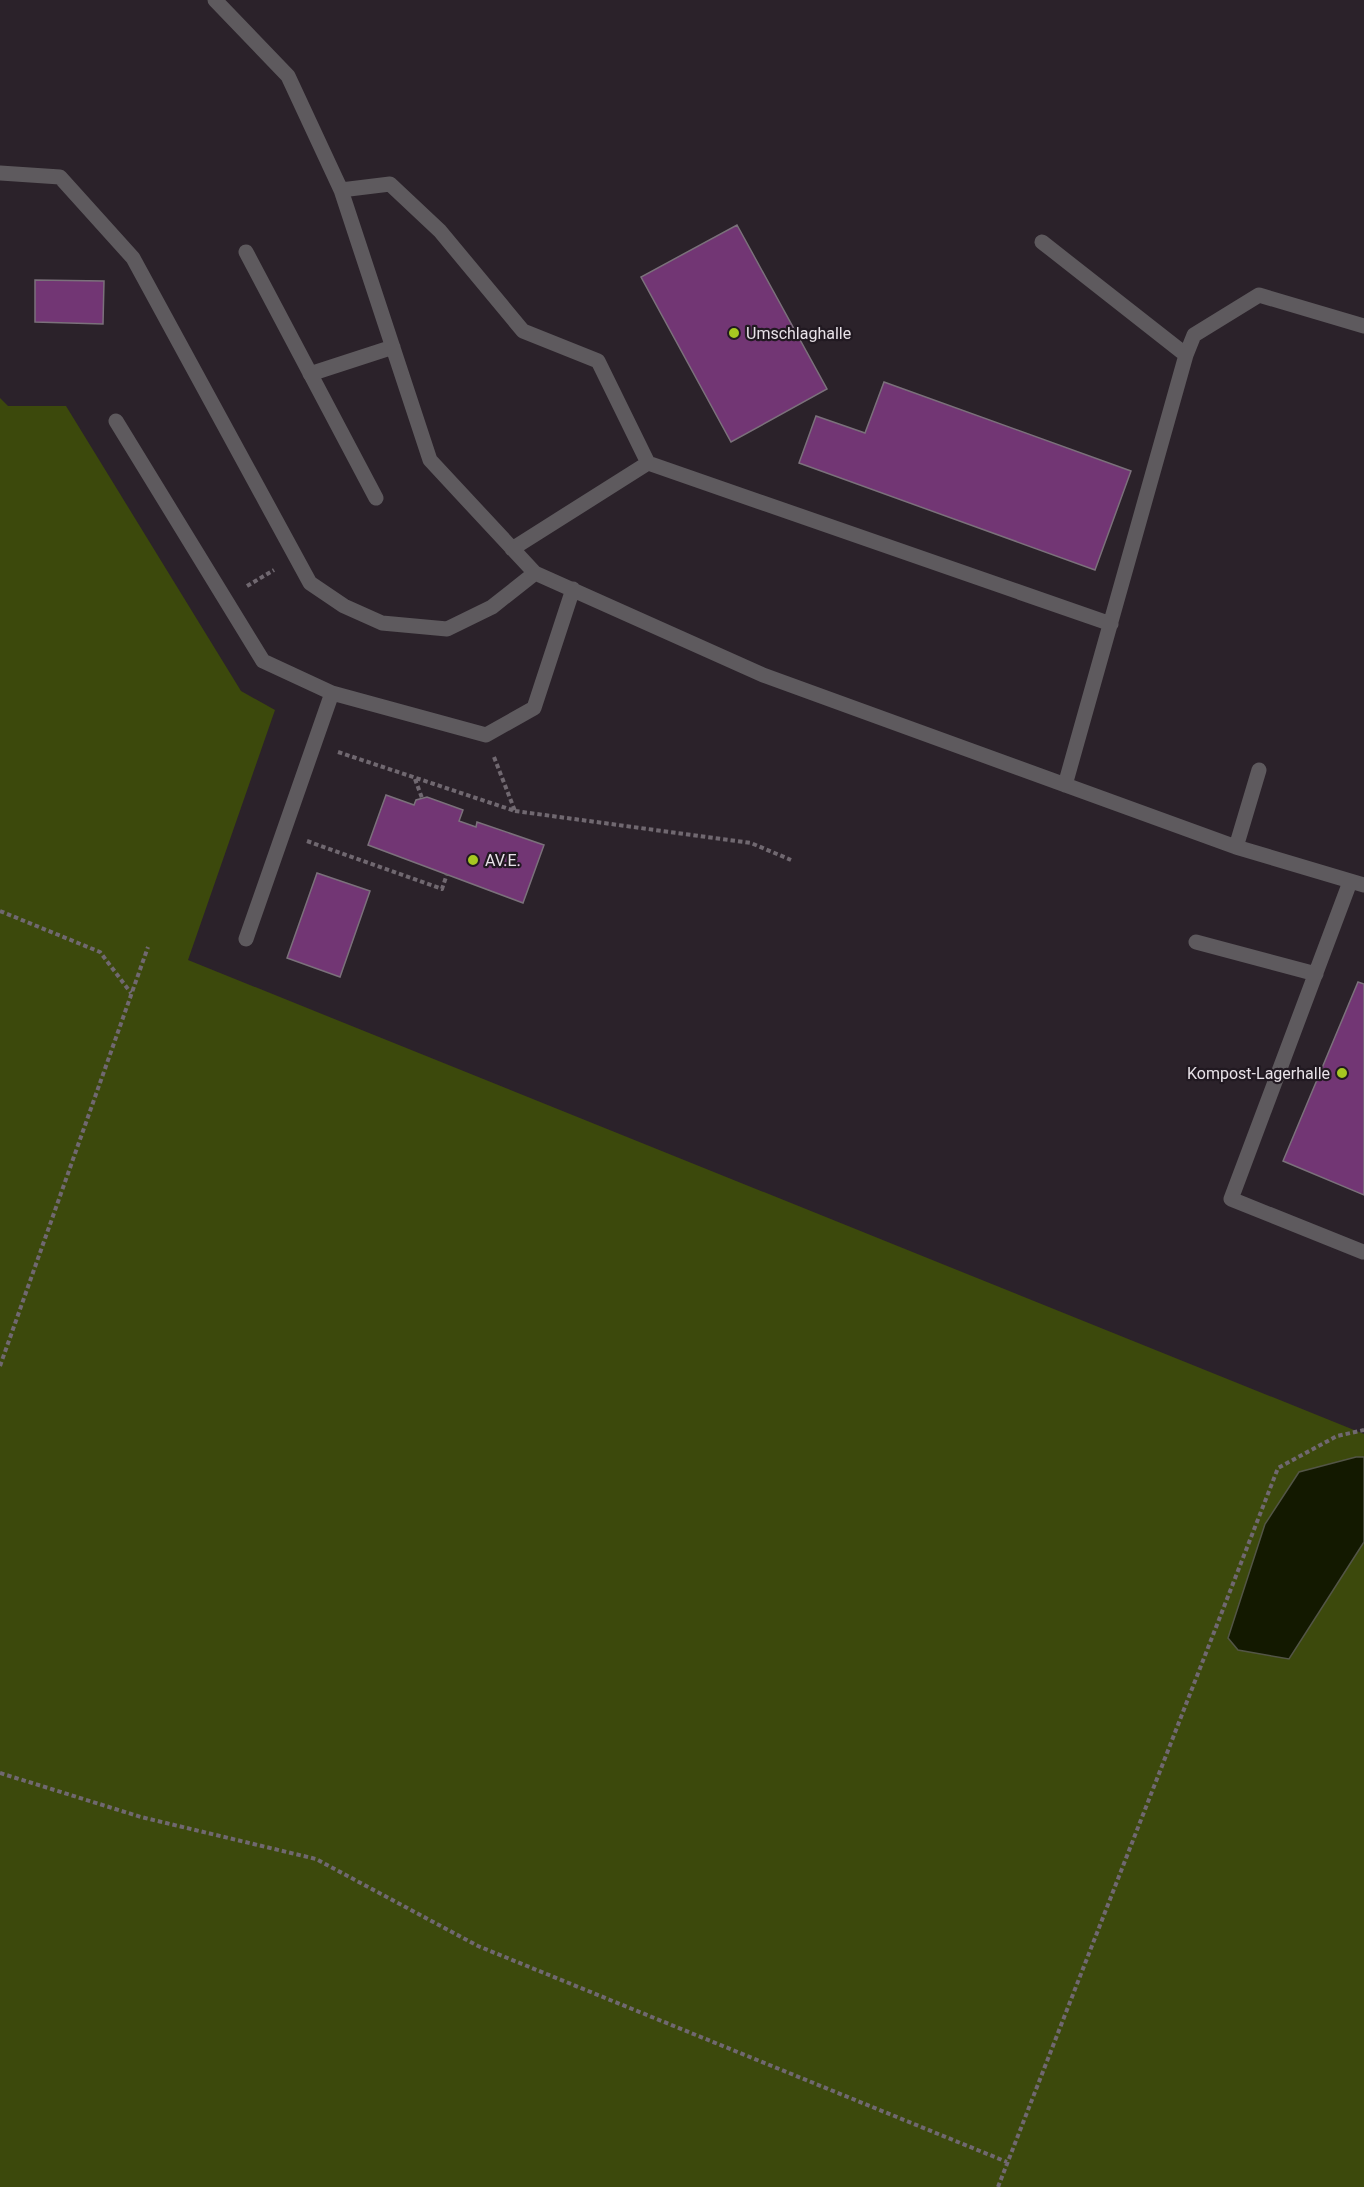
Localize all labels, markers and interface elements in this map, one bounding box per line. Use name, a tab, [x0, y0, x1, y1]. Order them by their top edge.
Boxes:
place label: Umschlaghalle	[746, 324, 851, 343]
marker: Umschlaghalle	[727, 326, 741, 340]
place label: AV.E.	[485, 851, 521, 870]
marker: AV.E.	[466, 853, 480, 867]
place label: Kompost-Lagerhalle	[1187, 1064, 1330, 1083]
marker: Kompost-Lagerhalle	[1335, 1066, 1349, 1080]

